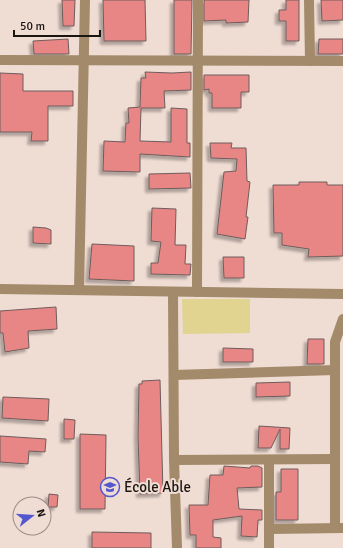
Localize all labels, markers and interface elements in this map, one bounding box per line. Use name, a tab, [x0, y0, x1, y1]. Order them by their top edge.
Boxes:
scale bar	[14, 12, 100, 38]
text: 50 m	[20, 19, 45, 34]
school or university icon: École Able	[99, 476, 121, 498]
place label: École Able	[124, 477, 191, 496]
north arrow	[12, 496, 52, 536]
text: N	[34, 508, 48, 519]

